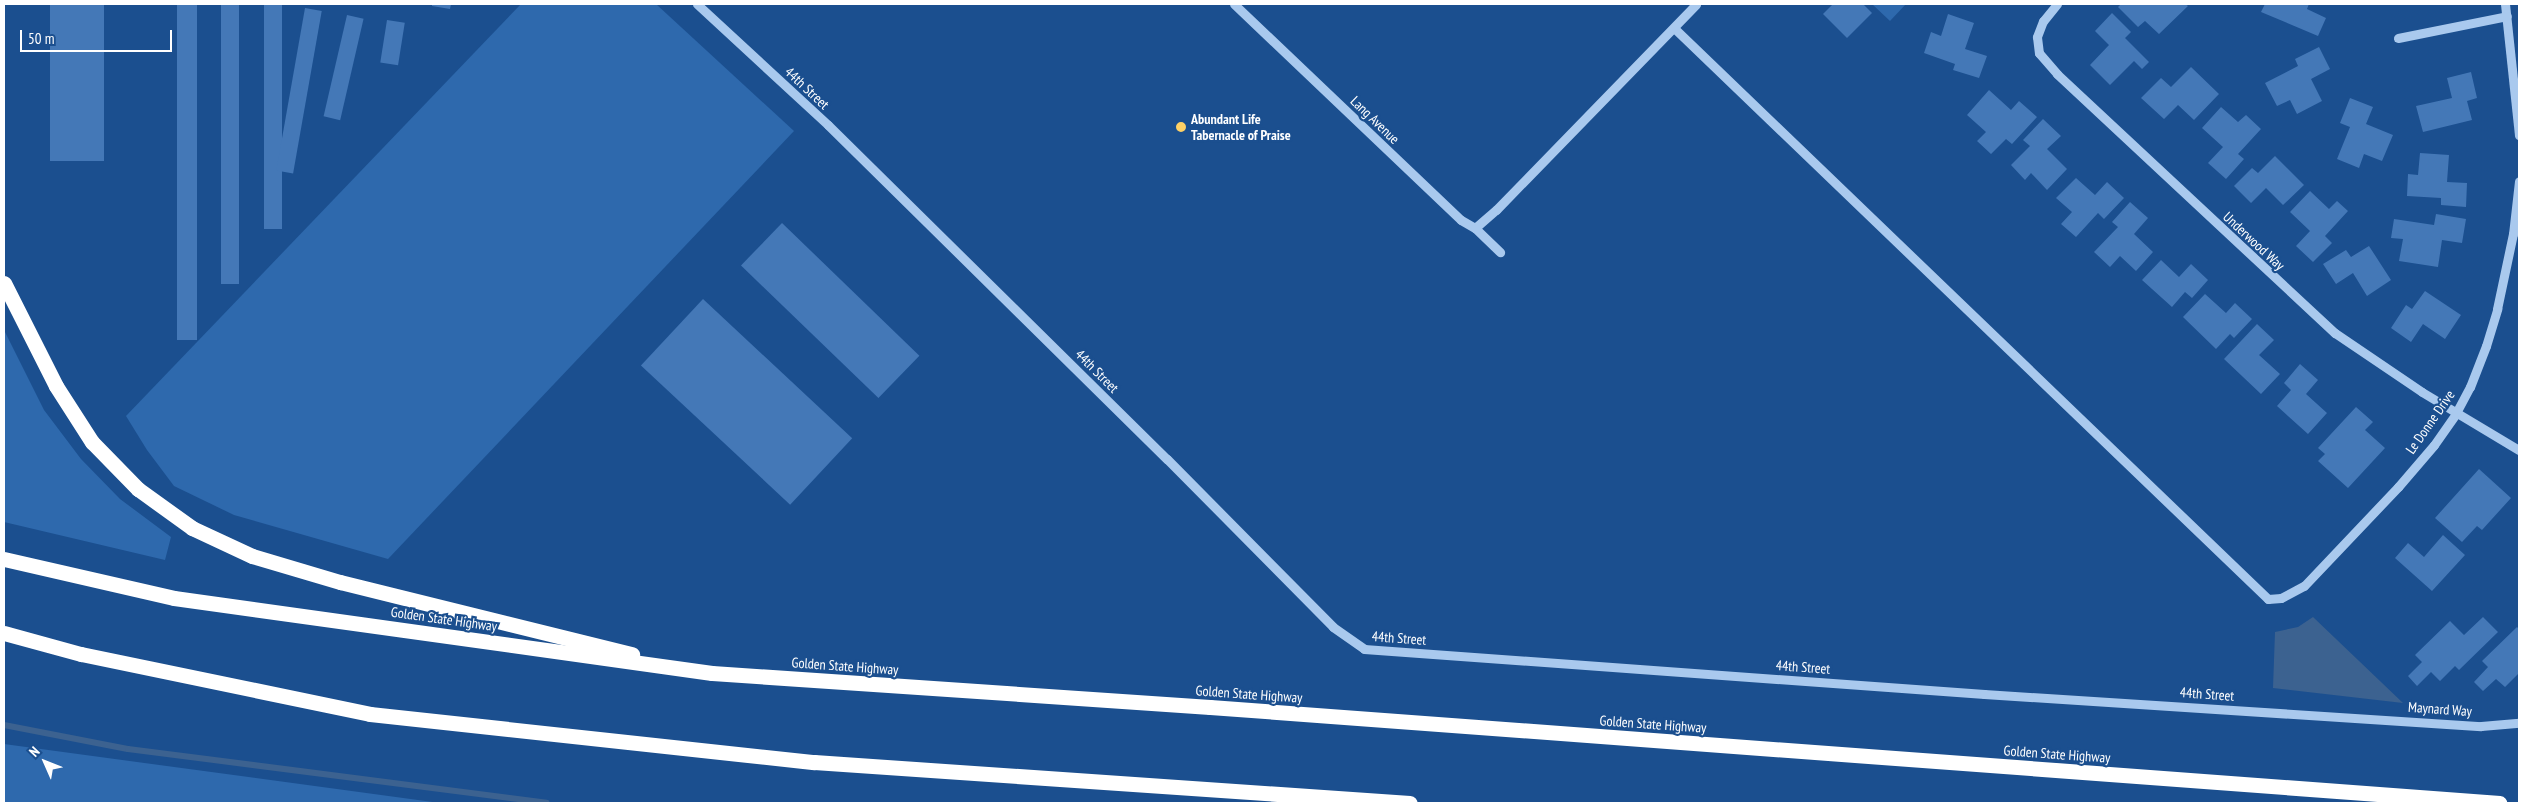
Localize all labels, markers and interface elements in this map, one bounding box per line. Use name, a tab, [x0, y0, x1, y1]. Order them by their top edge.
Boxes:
scale bar	[22, 20, 175, 52]
text: 50 m	[28, 29, 54, 48]
street label: 44th Street	[781, 63, 833, 113]
street label: Lang Avenue	[1347, 92, 1403, 148]
place label: Abundant Life Tabernacle of Praise	[1191, 111, 1291, 144]
marker: Abundant Life Tabernacle of Praise	[1175, 121, 1187, 133]
street label: Underwood Way	[2220, 208, 2288, 274]
street label: 44th Street	[1072, 346, 1122, 396]
street label: Le Donne Drive	[2402, 387, 2458, 457]
street label: Golden State Highway	[390, 603, 498, 635]
street label: 44th Street	[1371, 628, 1427, 648]
street label: Golden State Highway	[791, 654, 899, 678]
street label: 44th Street	[1775, 657, 1831, 677]
street label: Golden State Highway	[1195, 682, 1303, 706]
street label: 44th Street	[2179, 684, 2235, 704]
street label: Maynard Way	[2407, 698, 2473, 720]
street label: Golden State Highway	[1599, 712, 1707, 736]
north arrow	[20, 737, 70, 787]
street label: Golden State Highway	[2003, 742, 2111, 766]
text: N	[25, 743, 43, 761]

